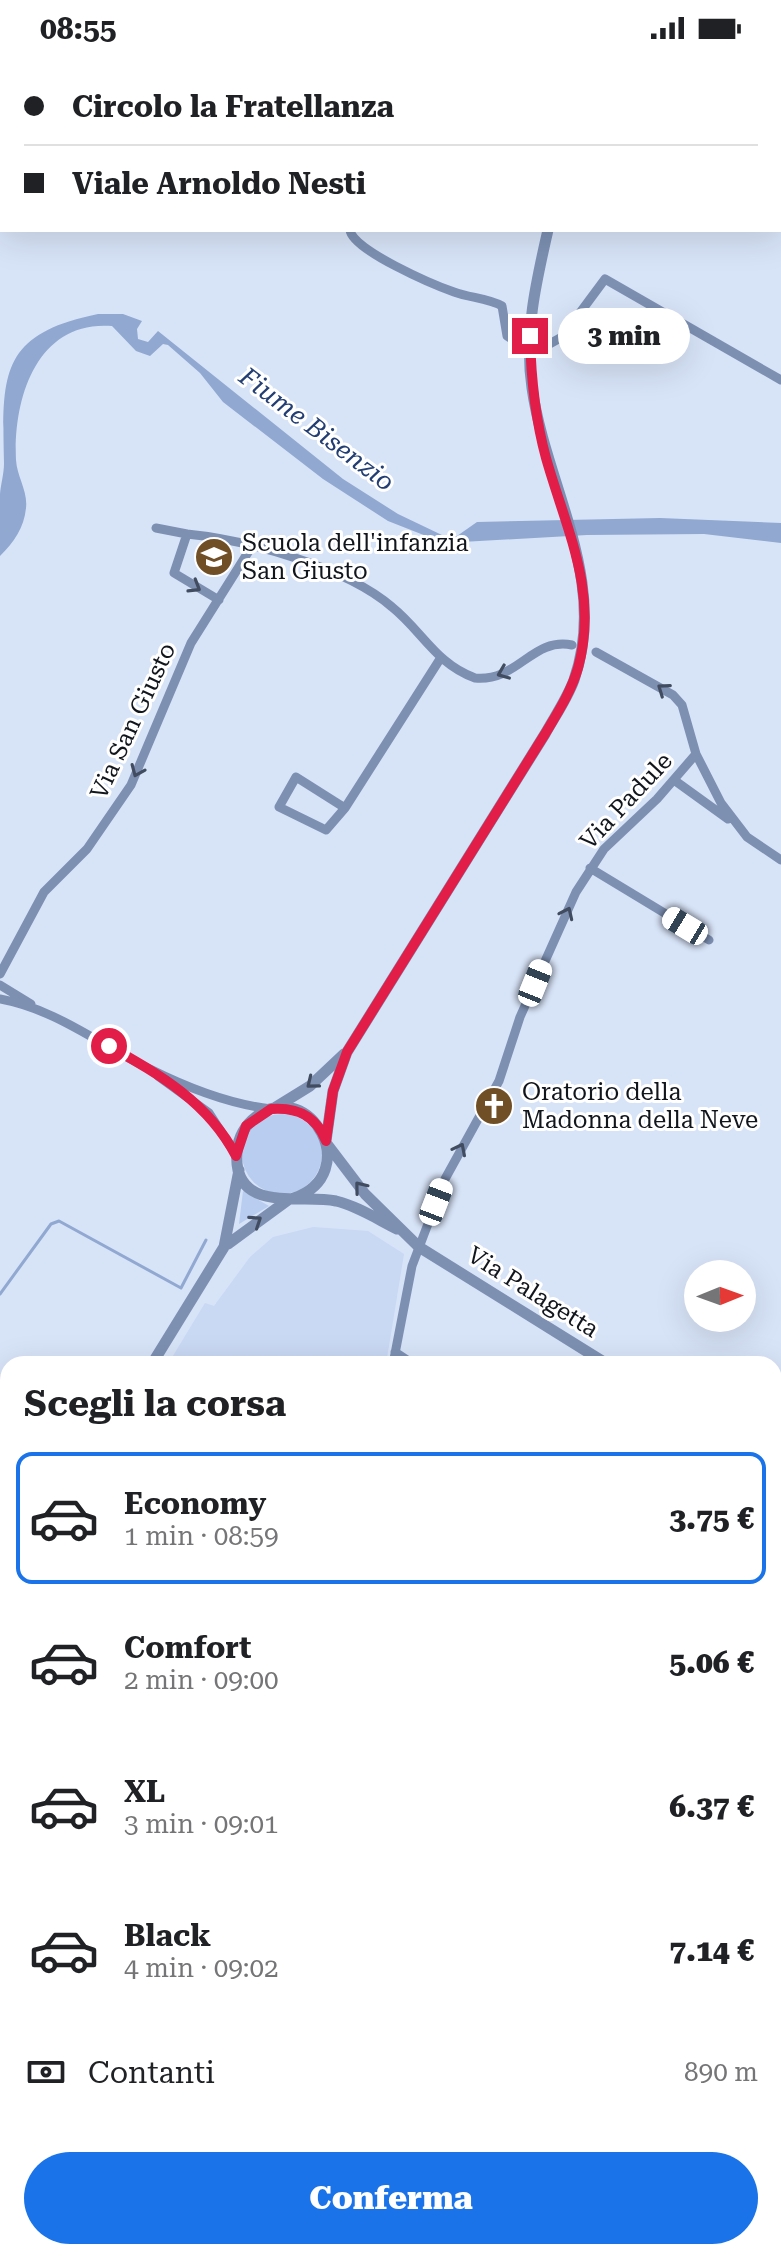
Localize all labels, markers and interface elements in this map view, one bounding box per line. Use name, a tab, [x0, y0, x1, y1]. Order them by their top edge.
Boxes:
text: 08:55	[40, 11, 117, 46]
text: Circolo la Fratellanza	[72, 89, 394, 124]
text: Viale Arnoldo Nesti	[72, 166, 366, 201]
callout: 3 min	[558, 308, 690, 364]
route end	[512, 318, 548, 354]
text: 3 min	[587, 321, 661, 351]
water label: Fiume Bisenzio	[233, 360, 400, 497]
place label: Scuola dell'infanzia San Giusto	[242, 529, 469, 585]
school or university icon: Scuola dell'infanzia San Giusto	[193, 536, 235, 578]
one-way arrow	[186, 578, 201, 593]
street label: Via San Giusto	[85, 638, 181, 804]
one-way arrow	[497, 663, 511, 680]
one-way arrow	[657, 684, 671, 699]
street label: Via Padule	[574, 747, 678, 855]
one-way arrow	[131, 763, 147, 777]
car	[658, 903, 712, 949]
one-way arrow	[557, 907, 573, 922]
car	[515, 956, 555, 1010]
route start	[91, 1028, 127, 1064]
one-way arrow	[306, 1074, 321, 1088]
place label: Oratorio della Madonna della Neve	[522, 1078, 758, 1134]
church icon: Oratorio della Madonna della Neve	[473, 1085, 515, 1127]
one-way arrow	[450, 1143, 466, 1158]
car	[416, 1175, 456, 1229]
one-way arrow	[355, 1182, 370, 1197]
one-way arrow	[247, 1216, 261, 1231]
street label: Via Palagetta	[462, 1241, 604, 1343]
north arrow	[684, 1260, 756, 1332]
map controls	[684, 1260, 756, 1332]
text: Scegli la corsa	[24, 1383, 286, 1425]
icon: car	[28, 1482, 100, 1554]
text: Economy	[124, 1486, 266, 1521]
text: 3.75 €	[669, 1501, 754, 1536]
text: 1 min · 08:59	[124, 1521, 279, 1551]
icon: car	[28, 1626, 100, 1698]
text: Comfort	[124, 1630, 251, 1665]
text: 5.06 €	[669, 1645, 754, 1680]
text: 2 min · 09:00	[124, 1665, 279, 1695]
icon: car	[28, 1770, 100, 1842]
text: XL	[124, 1774, 165, 1809]
text: 6.37 €	[669, 1789, 754, 1824]
text: 3 min · 09:01	[124, 1809, 279, 1839]
icon: car	[28, 1914, 100, 1986]
text: Black	[124, 1918, 211, 1953]
text: 7.14 €	[669, 1933, 754, 1968]
text: 4 min · 09:02	[124, 1953, 279, 1983]
icon: cash	[24, 2050, 68, 2094]
text: Contanti	[88, 2055, 215, 2090]
text: 890 m	[684, 2057, 758, 2087]
button: Conferma	[24, 2152, 758, 2244]

